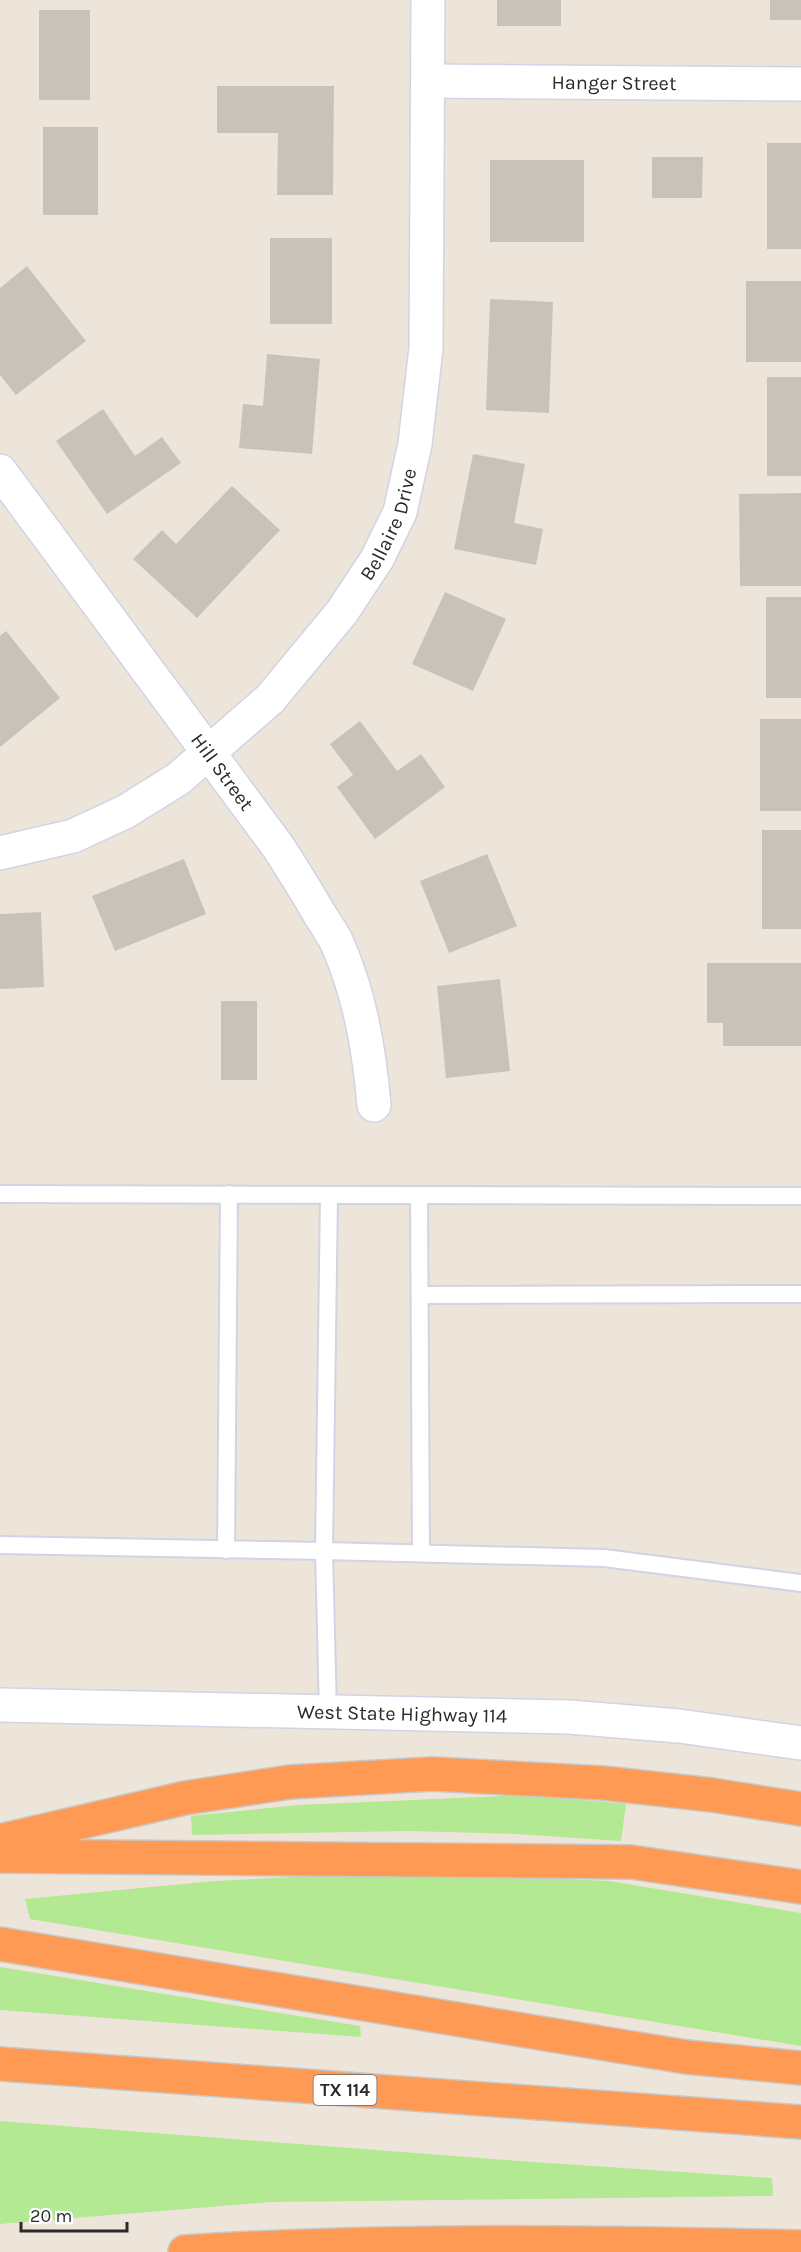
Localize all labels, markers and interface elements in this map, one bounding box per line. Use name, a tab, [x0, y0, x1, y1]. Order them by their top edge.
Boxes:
street label: Hanger Street	[551, 70, 677, 95]
street label: Bellaire Drive	[355, 466, 421, 585]
street label: Hill Street	[186, 729, 259, 815]
street label: West State Highway 114	[297, 1700, 507, 1727]
road number: TX 114	[314, 2075, 376, 2105]
scale bar	[21, 2195, 128, 2233]
text: 20 m	[30, 2205, 72, 2227]

